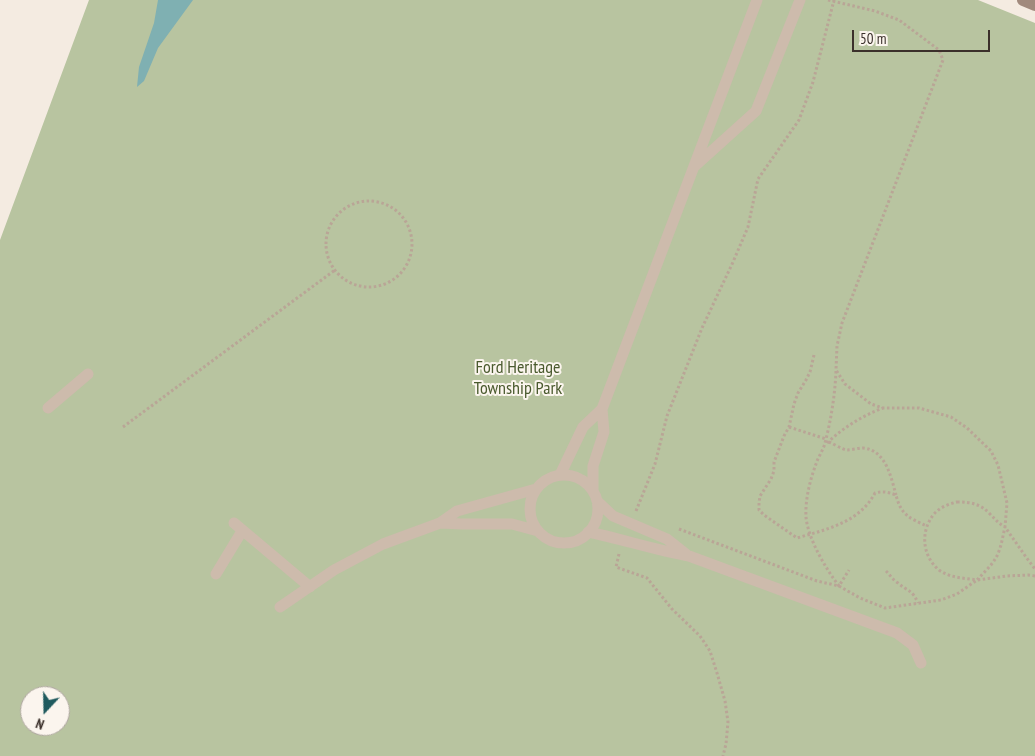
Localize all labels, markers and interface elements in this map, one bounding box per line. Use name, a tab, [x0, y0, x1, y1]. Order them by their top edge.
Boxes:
scale bar	[855, 20, 992, 52]
text: 50 m	[860, 29, 886, 48]
park label: Ford Heritage Township Park	[474, 357, 562, 399]
north arrow	[20, 686, 70, 736]
text: N	[33, 714, 47, 734]

